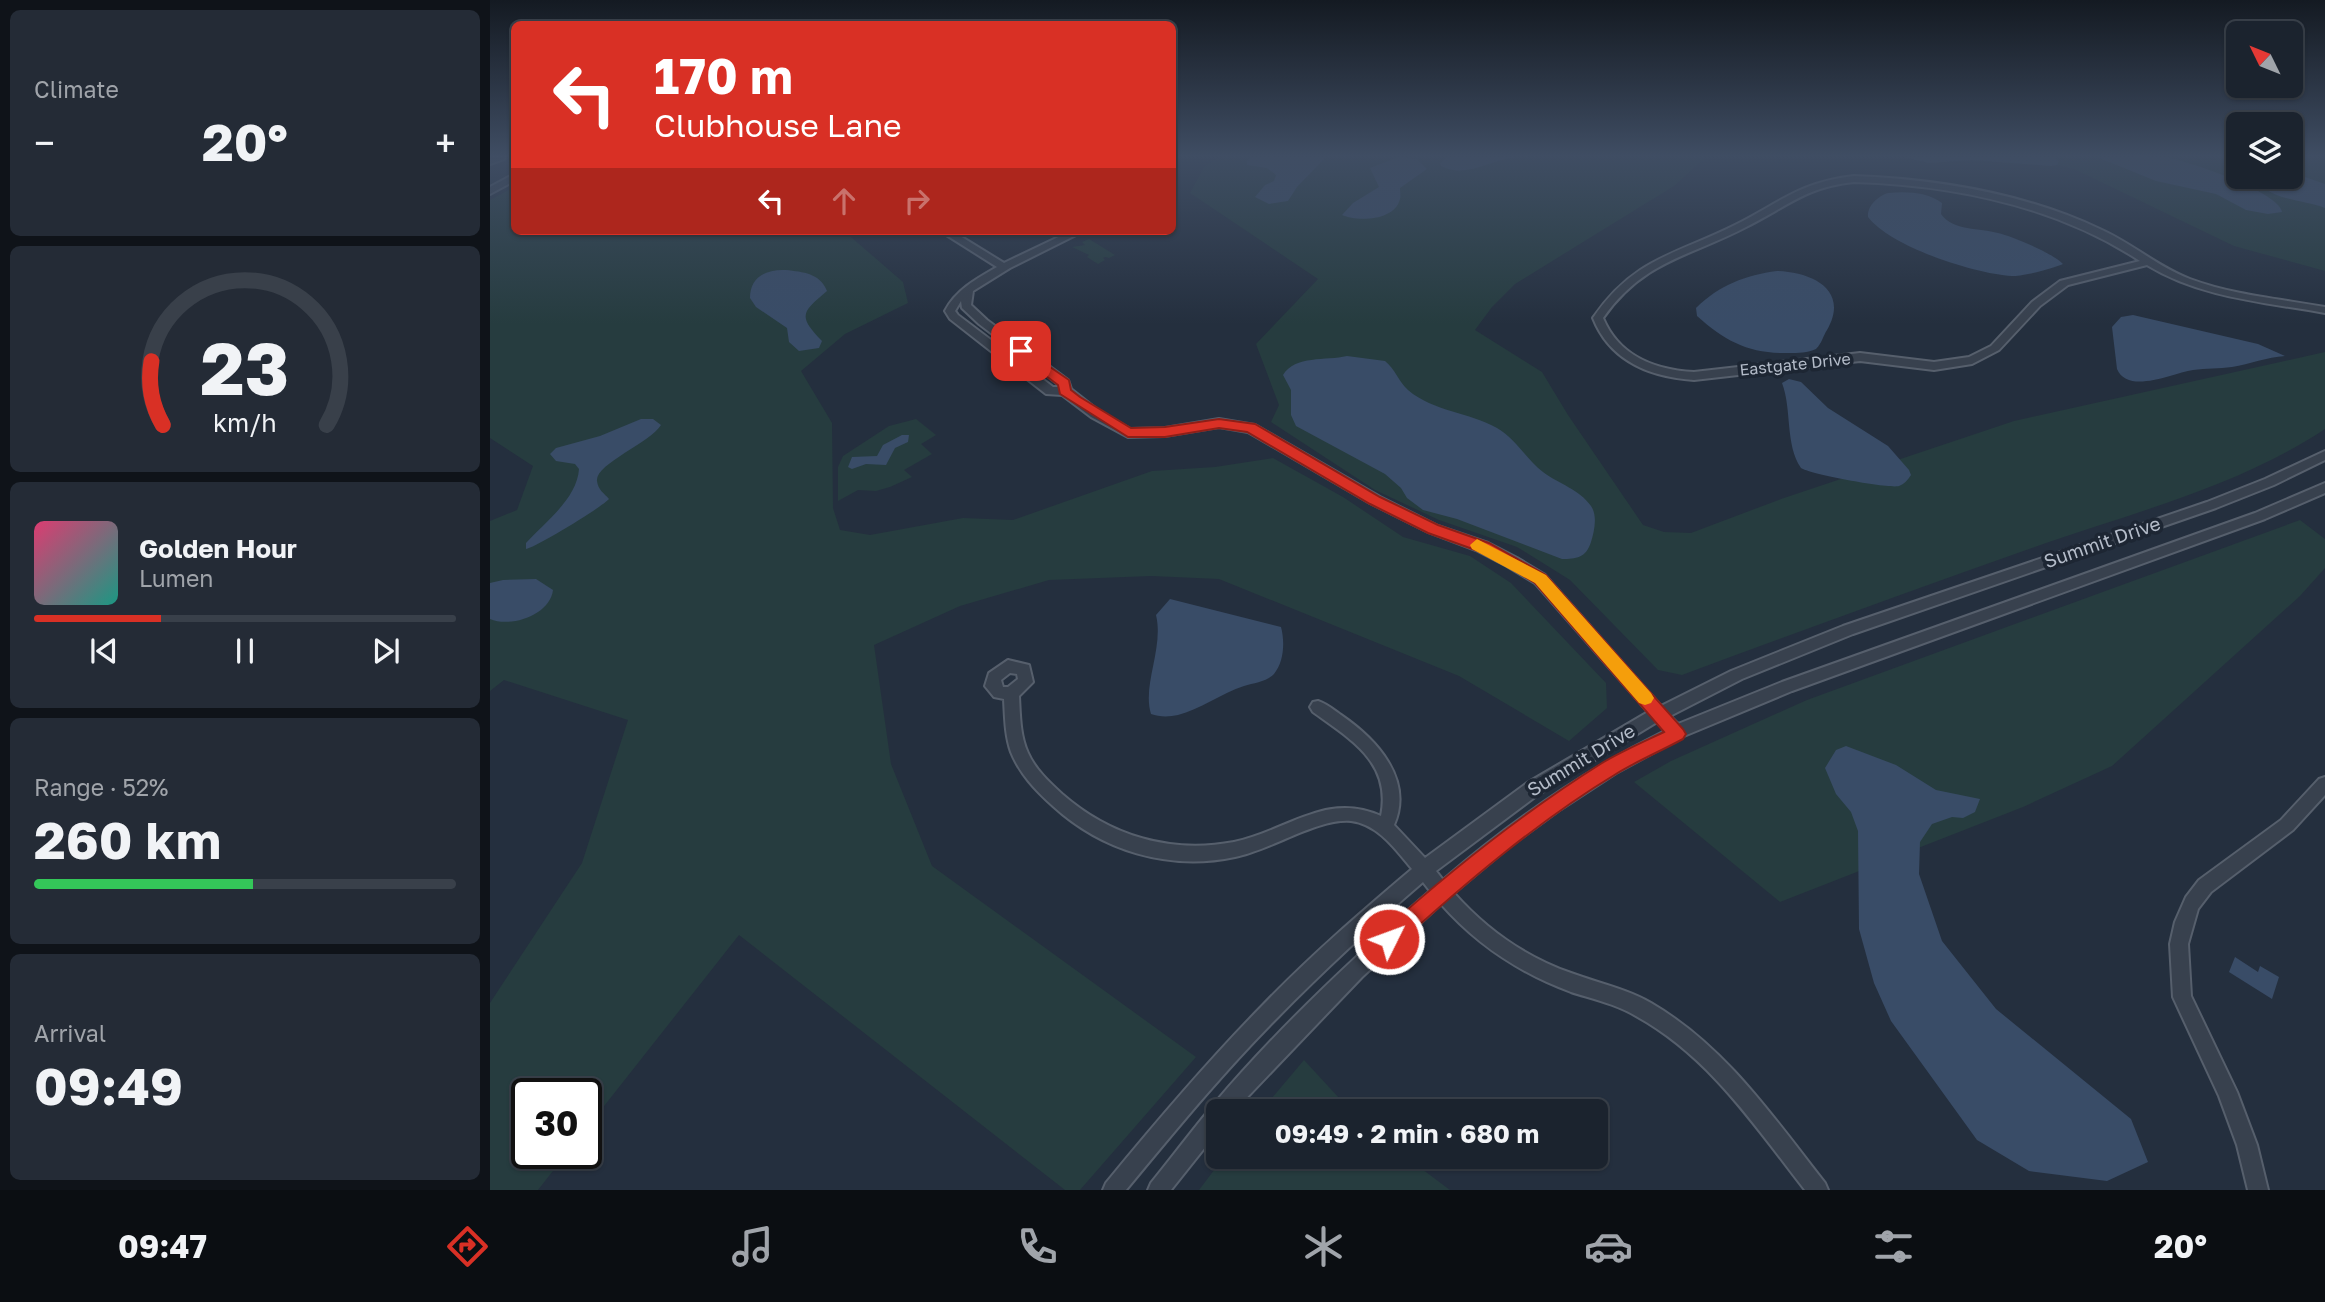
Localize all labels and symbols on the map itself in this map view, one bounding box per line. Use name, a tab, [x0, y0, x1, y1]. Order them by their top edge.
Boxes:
north arrow	[2226, 21, 2303, 98]
pin	[991, 321, 1051, 381]
street label: Eastgate Drive	[1738, 348, 1852, 380]
street label: Summit Drive	[2041, 511, 2163, 572]
street label: Summit Drive	[1523, 718, 1639, 801]
position arrow	[1352, 902, 1426, 976]
speed limit sign: 30	[511, 1078, 602, 1169]

